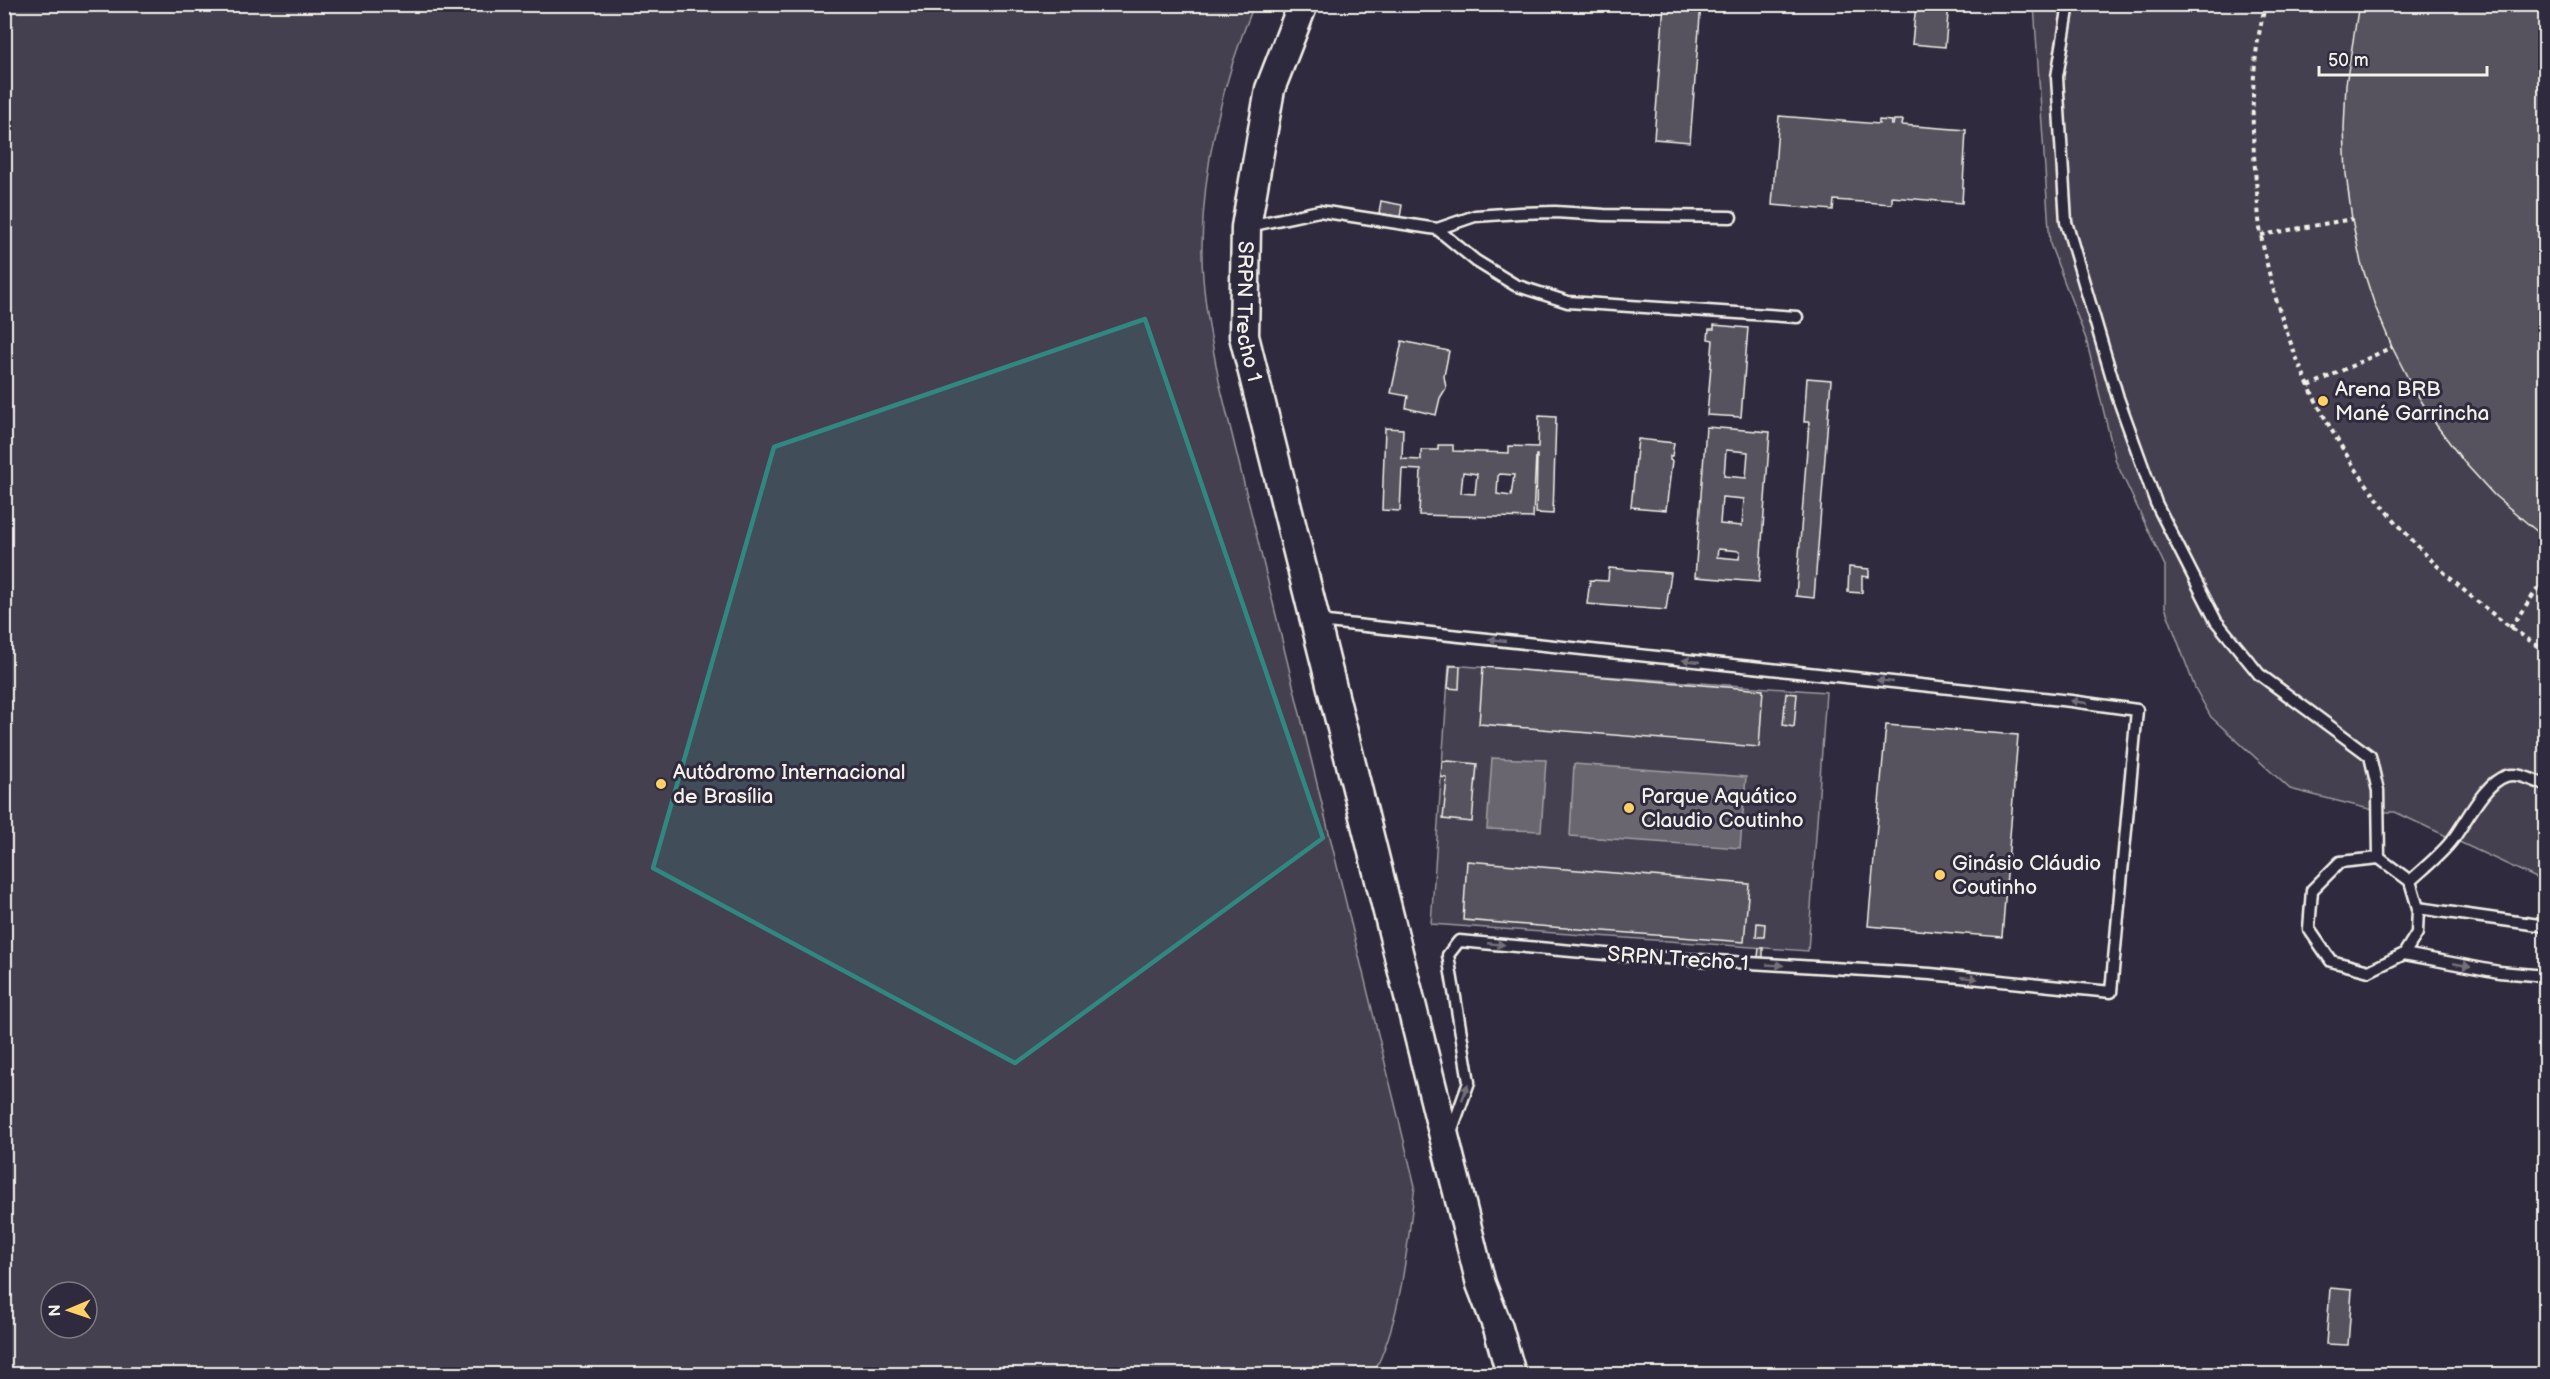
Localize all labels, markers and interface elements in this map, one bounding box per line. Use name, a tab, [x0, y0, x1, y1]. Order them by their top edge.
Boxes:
scale bar	[2319, 39, 2487, 77]
text: 50 m	[2328, 50, 2369, 71]
street label: SRPN Trecho 1	[1231, 241, 1267, 384]
place label: Arena BRB Mané Garrincha	[2335, 377, 2489, 426]
marker: Arena BRB Mané Garrincha	[2316, 394, 2330, 408]
one-way arrow	[1487, 635, 1506, 645]
one-way arrow	[1681, 656, 1700, 666]
one-way arrow	[1875, 676, 1894, 686]
one-way arrow	[2069, 698, 2088, 707]
place label: Autódromo Internacional de Brasília	[673, 760, 906, 809]
marker: Autódromo Internacional de Brasília	[654, 777, 668, 791]
place label: Parque Aquático Claudio Coutinho	[1641, 784, 1804, 833]
marker: Parque Aquático Claudio Coutinho	[1622, 801, 1636, 815]
place label: Ginásio Cláudio Coutinho	[1952, 851, 2101, 900]
marker: Ginásio Cláudio Coutinho	[1933, 868, 1947, 882]
one-way arrow	[1487, 939, 1506, 949]
street label: SRPN Trecho 1	[1607, 942, 1749, 976]
one-way arrow	[1765, 960, 1784, 970]
one-way arrow	[2452, 961, 2471, 970]
one-way arrow	[1960, 973, 1979, 983]
one-way arrow	[1461, 1083, 1471, 1101]
north arrow	[39, 1280, 99, 1340]
text: N	[46, 1304, 65, 1317]

